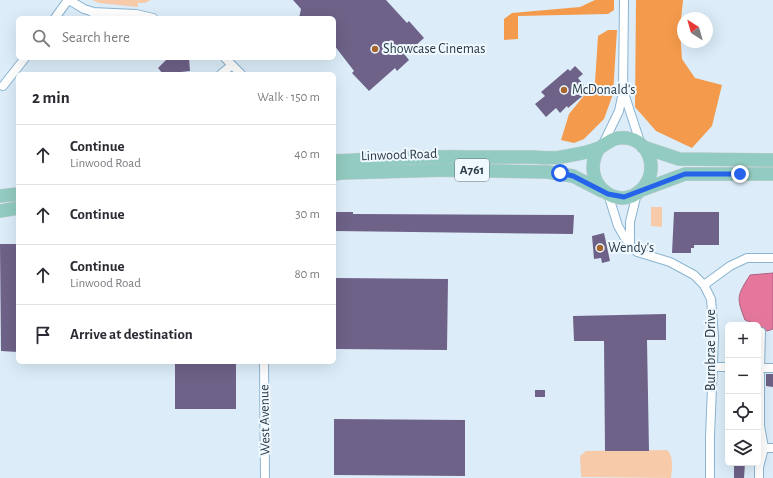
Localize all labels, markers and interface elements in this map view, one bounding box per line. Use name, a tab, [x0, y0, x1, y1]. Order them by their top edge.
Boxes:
north arrow	[677, 12, 713, 48]
search box	[16, 16, 336, 60]
icon: search	[30, 27, 52, 49]
text: Search here	[62, 30, 130, 45]
place label: Showcase Cinemas	[383, 42, 486, 56]
marker: Showcase Cinemas	[370, 44, 380, 54]
place label: McDonald's	[572, 83, 635, 97]
marker: McDonald's	[559, 85, 569, 95]
text: 2 min	[32, 89, 70, 106]
text: Walk · 150 m	[257, 91, 320, 104]
text: Continue	[70, 139, 125, 154]
icon: ahead	[32, 144, 54, 166]
street label: Linwood Road	[360, 147, 438, 163]
text: 40 m	[294, 148, 320, 161]
text: Linwood Road	[70, 157, 141, 170]
road number: A761	[455, 159, 489, 181]
route start	[551, 164, 569, 182]
route end	[731, 165, 749, 183]
icon: ahead	[32, 204, 54, 226]
text: Continue	[70, 207, 125, 222]
text: 30 m	[295, 208, 320, 221]
place label: Wendy's	[608, 241, 654, 255]
marker: Wendy's	[595, 243, 605, 253]
text: Continue	[70, 259, 125, 274]
icon: ahead	[32, 264, 54, 286]
text: 80 m	[294, 268, 320, 281]
text: Linwood Road	[70, 277, 141, 290]
street label: Burnbrae Drive	[704, 309, 718, 391]
map controls	[725, 322, 761, 466]
button: +	[725, 322, 761, 358]
icon: arrive	[32, 324, 54, 346]
text: Arrive at destination	[70, 327, 193, 342]
button: −	[725, 358, 761, 394]
street label: West Avenue	[257, 384, 273, 456]
button: locate	[725, 394, 761, 430]
button: layers	[725, 430, 761, 466]

